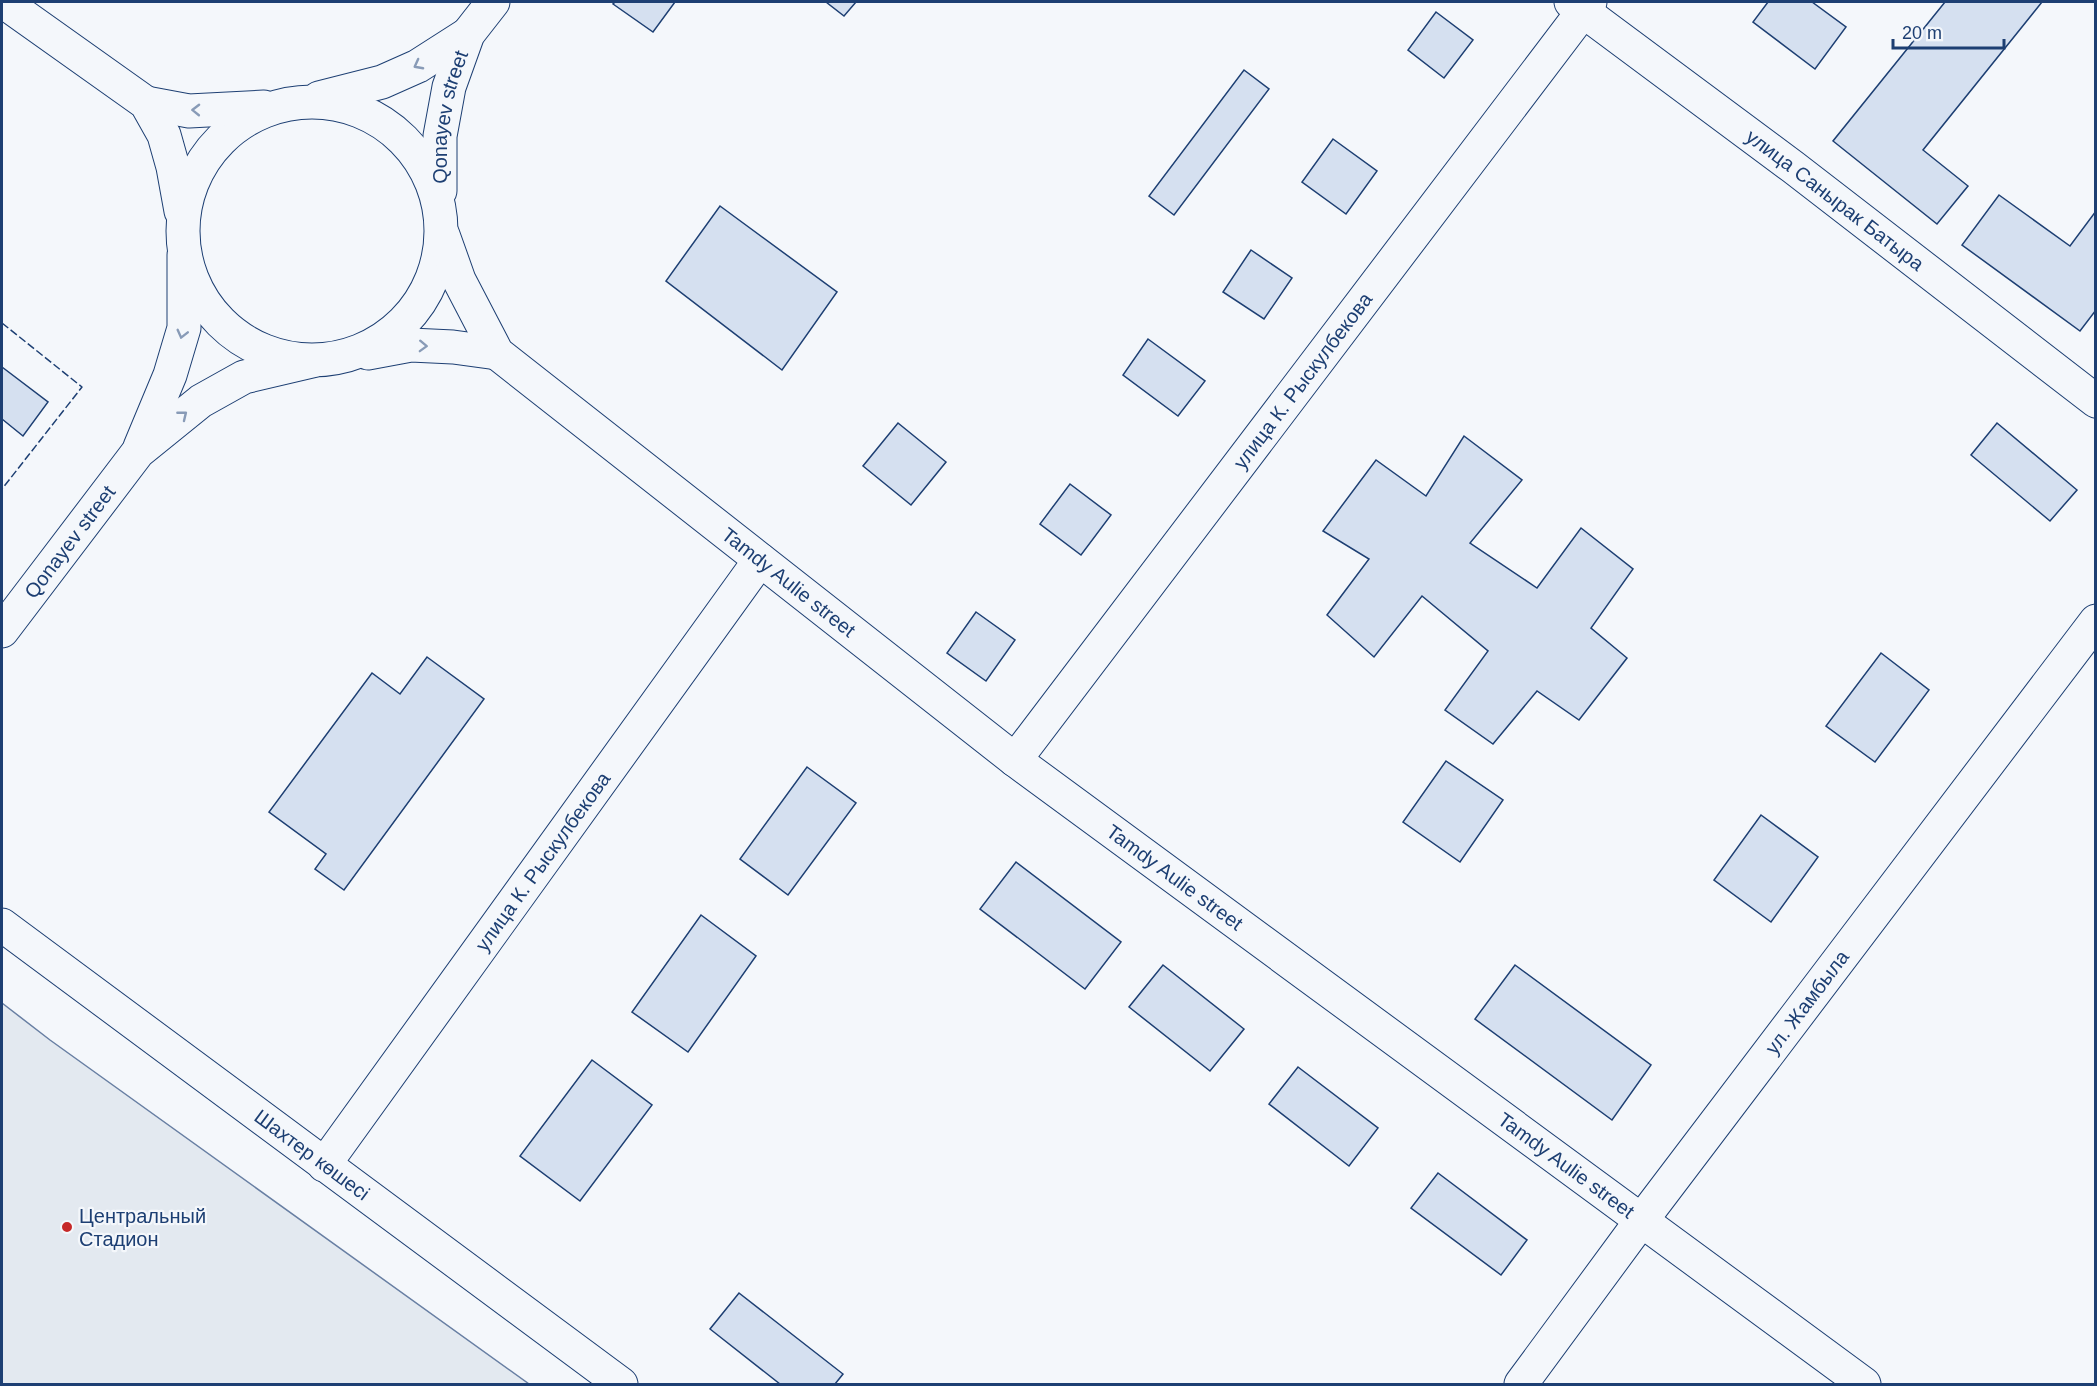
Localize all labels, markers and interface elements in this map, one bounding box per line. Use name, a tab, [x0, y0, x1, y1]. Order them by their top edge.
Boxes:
scale bar	[1893, 12, 2004, 50]
text: 20 m	[1902, 23, 1942, 43]
street label: Qonayev street	[429, 47, 472, 184]
one-way arrow	[414, 58, 424, 69]
one-way arrow	[191, 104, 200, 117]
street label: улица Санырак Батыра	[1742, 125, 1929, 275]
street label: улица К. Рыскулбекова	[1229, 288, 1377, 473]
one-way arrow	[176, 329, 189, 339]
one-way arrow	[419, 339, 428, 352]
one-way arrow	[176, 411, 187, 422]
street label: Qonayev street	[20, 481, 120, 602]
street label: Tamdy Aulie street	[718, 523, 860, 642]
street label: улица К. Рыскулбекова	[471, 767, 615, 955]
street label: Tamdy Aulie street	[1102, 820, 1247, 935]
street label: ул. Жамбыла	[1761, 945, 1854, 1058]
street label: Шахтер көшесі	[250, 1105, 374, 1205]
street label: Tamdy Aulie street	[1494, 1108, 1639, 1223]
place label: Центральный Стадион	[79, 1205, 206, 1250]
marker: Центральный Стадион	[60, 1220, 74, 1234]

